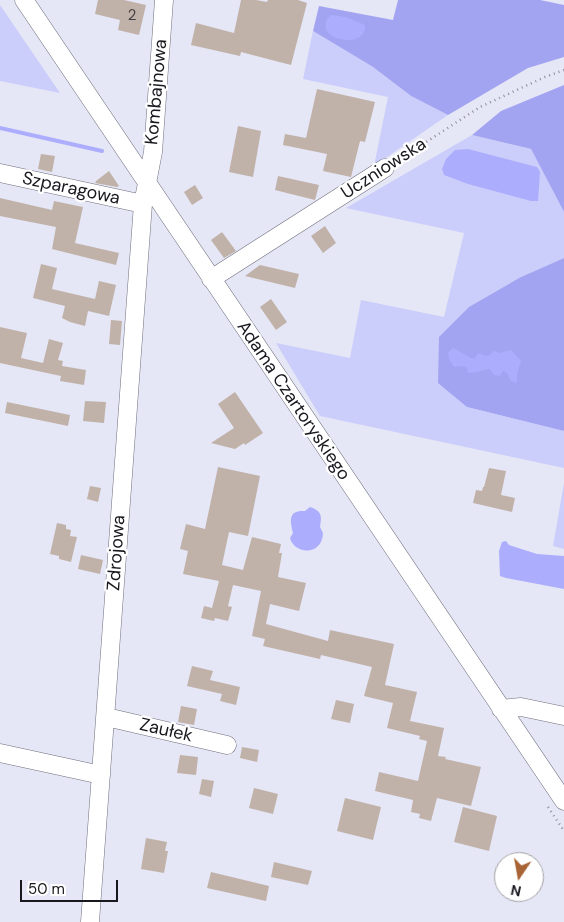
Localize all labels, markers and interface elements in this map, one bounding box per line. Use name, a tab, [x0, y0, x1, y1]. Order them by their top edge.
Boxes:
house number: 2	[128, 7, 136, 25]
street label: Kombajnowa	[142, 38, 172, 146]
street label: Uczniowska	[337, 134, 431, 204]
street label: Szparagowa	[20, 168, 122, 210]
street label: Adama Czartoryskiego	[232, 317, 354, 485]
street label: Zdrojowa	[104, 514, 130, 592]
street label: Zaułek	[137, 714, 195, 748]
north arrow	[494, 852, 544, 902]
scale bar	[22, 870, 120, 902]
text: 50 m	[28, 879, 65, 899]
text: N	[509, 881, 523, 901]

